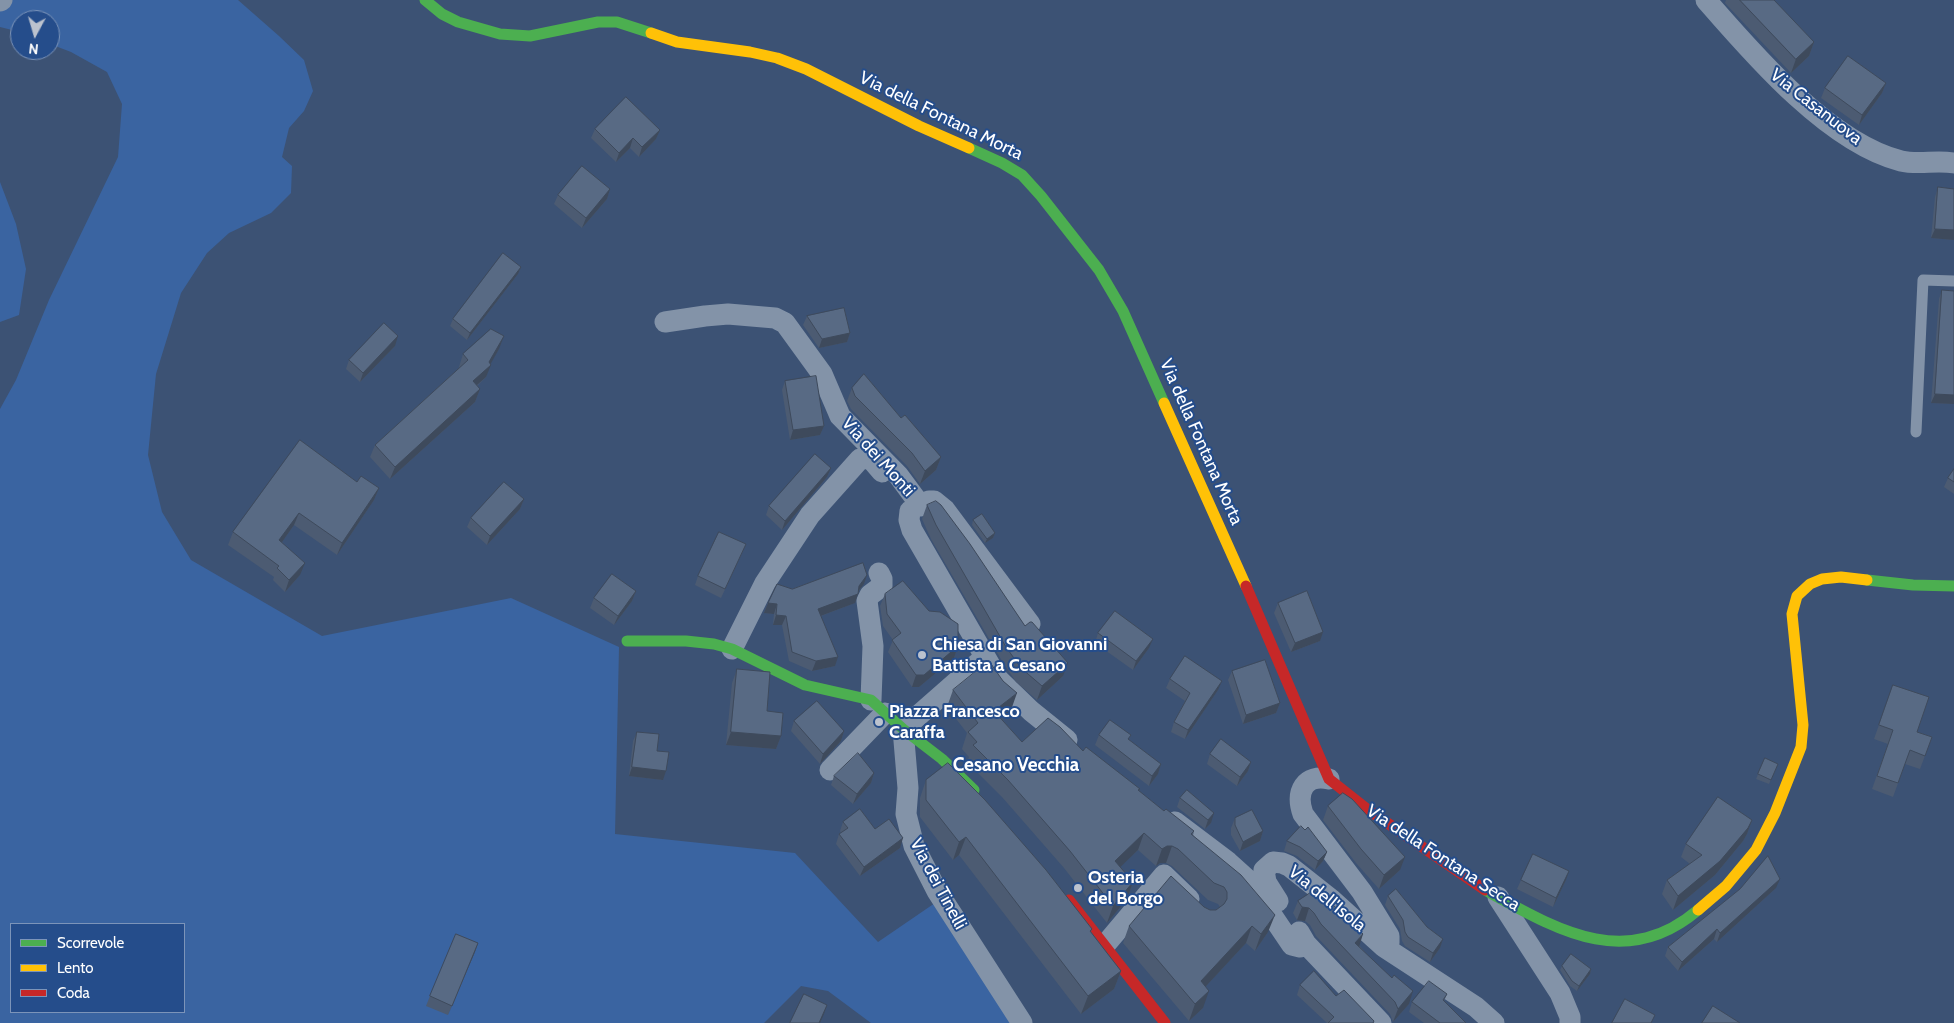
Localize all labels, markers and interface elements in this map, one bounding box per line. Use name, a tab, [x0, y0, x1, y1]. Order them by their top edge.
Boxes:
north arrow	[10, 10, 60, 60]
text: N	[28, 39, 39, 58]
street label: Via Casanuova	[1766, 64, 1866, 150]
street label: Via della Fontana Morta	[856, 67, 1026, 165]
street label: Via della Fontana Morta	[1155, 356, 1247, 528]
street label: Via dei Monti	[837, 413, 919, 501]
place label: Chiesa di San Giovanni Battista a Cesano	[932, 634, 1107, 676]
marker: Chiesa di San Giovanni Battista a Cesano	[916, 649, 928, 661]
place label: Piazza Francesco Caraffa	[889, 701, 1020, 744]
marker: Piazza Francesco Caraffa	[873, 716, 885, 728]
district label: Cesano Vecchia	[953, 754, 1079, 776]
street label: Via della Fontana Secca	[1362, 800, 1524, 916]
street label: Via dei Tinelli	[905, 835, 971, 933]
street label: Via dell'Isola	[1284, 861, 1370, 937]
place label: Osteria del Borgo	[1088, 867, 1163, 910]
marker: Osteria del Borgo	[1072, 882, 1084, 894]
legend	[10, 923, 185, 1013]
text: Scorrevole	[57, 934, 124, 952]
text: Lento	[57, 959, 94, 977]
text: Coda	[57, 984, 90, 1002]

